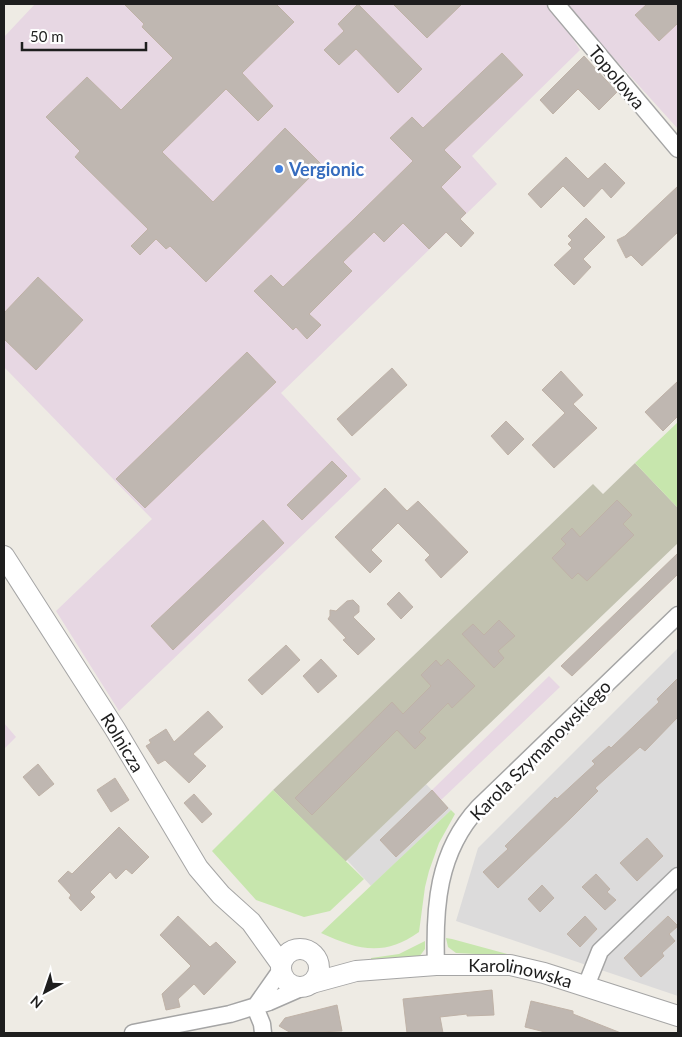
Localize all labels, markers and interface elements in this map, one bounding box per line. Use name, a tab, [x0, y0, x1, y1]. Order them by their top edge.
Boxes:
scale bar	[22, 20, 146, 52]
text: 50 m	[30, 27, 64, 45]
street label: Topolowa	[584, 41, 650, 113]
place label: Vergionic	[288, 158, 364, 180]
marker: Vergionic	[273, 163, 285, 175]
street label: Karola Szymanowskiego	[465, 675, 615, 825]
street label: Rolnicza	[96, 709, 149, 776]
street label: Karolinowska	[468, 954, 575, 992]
north arrow	[20, 967, 70, 1017]
text: N	[27, 992, 46, 1012]

